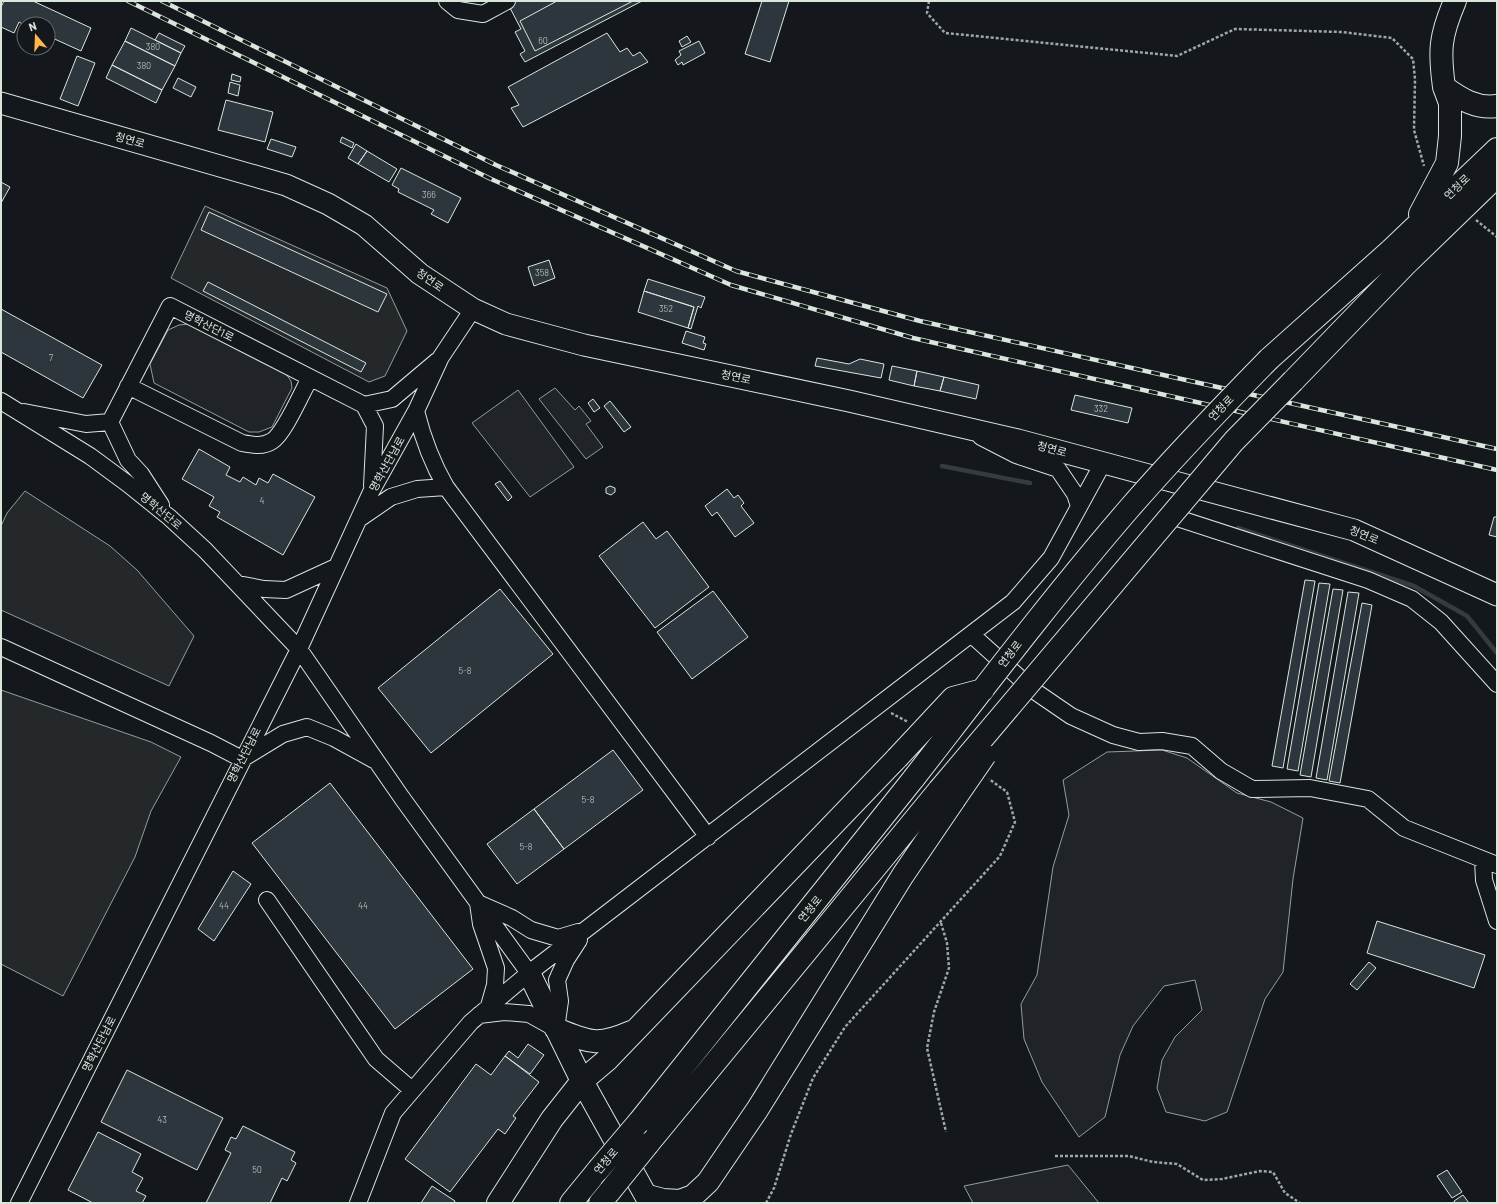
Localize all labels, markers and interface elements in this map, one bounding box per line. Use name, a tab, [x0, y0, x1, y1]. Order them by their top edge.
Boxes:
north arrow	[16, 16, 56, 56]
text: N	[27, 19, 38, 33]
house number: 60	[538, 35, 548, 46]
house number: 380	[146, 41, 160, 52]
house number: 380	[137, 60, 151, 71]
street label: 청연로	[114, 129, 147, 150]
street label: 연청로	[1441, 171, 1472, 202]
house number: 366	[422, 189, 436, 200]
street label: 청연로	[414, 266, 446, 294]
house number: 358	[535, 267, 549, 278]
house number: 352	[659, 303, 673, 314]
street label: 명학산단1로	[182, 307, 236, 344]
house number: 7	[49, 352, 54, 363]
street label: 청연로	[720, 367, 752, 386]
street label: 연청로	[1205, 392, 1236, 423]
house number: 332	[1094, 403, 1108, 414]
street label: 명학산단남로	[366, 434, 407, 493]
street label: 청연로	[1036, 438, 1068, 459]
street label: 명학산단로	[138, 489, 185, 532]
house number: 4	[260, 495, 265, 506]
street label: 청연로	[1348, 523, 1381, 546]
street label: 연청로	[995, 638, 1024, 670]
house number: 5-8	[459, 665, 472, 676]
street label: 명학산단남로	[224, 725, 263, 785]
house number: 5-8	[582, 794, 595, 805]
house number: 5-8	[520, 841, 533, 852]
street label: 연청로	[795, 893, 824, 925]
house number: 44	[219, 900, 229, 911]
house number: 44	[358, 900, 368, 911]
street label: 명학산단남로	[79, 1014, 118, 1074]
house number: 43	[157, 1114, 167, 1125]
street label: 연청로	[591, 1145, 620, 1176]
house number: 50	[252, 1164, 262, 1175]

